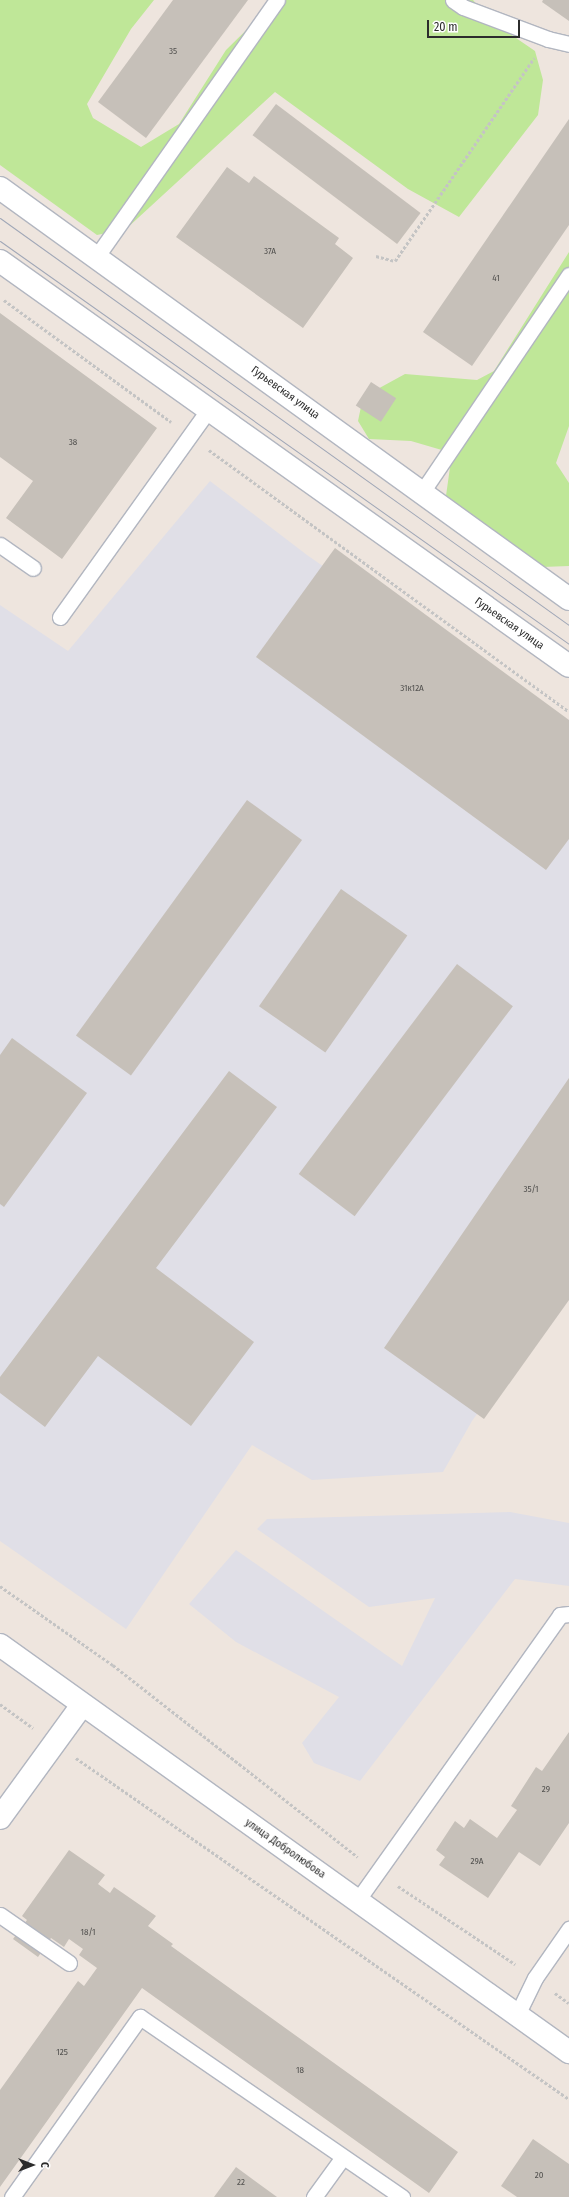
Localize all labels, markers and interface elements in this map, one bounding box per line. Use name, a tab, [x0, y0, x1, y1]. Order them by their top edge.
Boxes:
scale bar	[429, 12, 522, 38]
text: 20 m	[434, 20, 458, 34]
house number: 35	[169, 46, 177, 56]
house number: 37А	[264, 246, 276, 256]
house number: 41	[492, 273, 500, 283]
street label: Гурьевская улица	[248, 364, 322, 422]
house number: 38	[69, 437, 77, 447]
street label: Гурьевская улица	[472, 595, 546, 653]
house number: 31к12А	[400, 683, 424, 693]
house number: 35/1	[523, 1184, 539, 1194]
house number: 29	[542, 1784, 550, 1794]
street label: улица Добролюбова	[242, 1816, 328, 1882]
house number: 29А	[471, 1856, 483, 1866]
house number: 18/1	[80, 1927, 96, 1937]
house number: 125	[56, 2047, 68, 2057]
house number: 18	[296, 2065, 304, 2075]
north arrow	[12, 2145, 52, 2185]
text: С	[38, 2162, 51, 2168]
house number: 20	[535, 2170, 543, 2180]
house number: 22	[237, 2177, 245, 2187]

